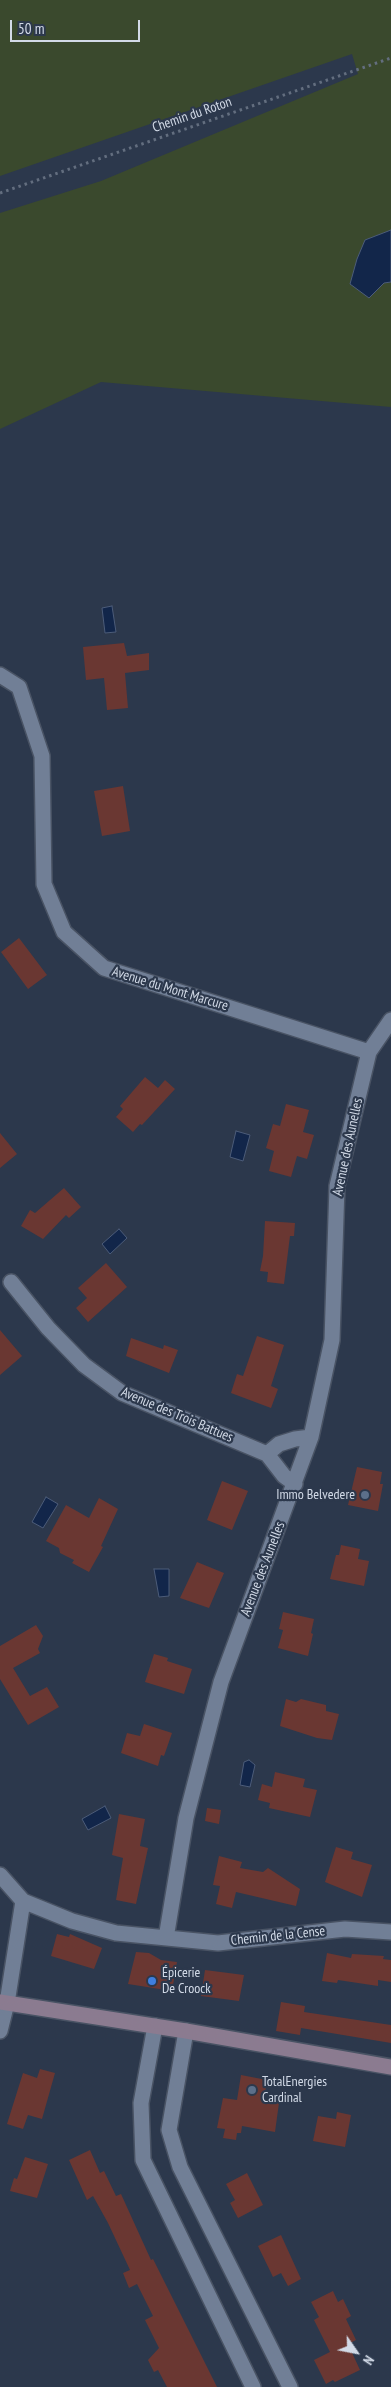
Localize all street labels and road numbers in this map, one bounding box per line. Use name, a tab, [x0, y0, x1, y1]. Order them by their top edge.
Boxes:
street label: Chemin du Roton	[150, 94, 234, 136]
street label: Avenue du Mont Marcure	[110, 963, 230, 1015]
street label: Avenue des Aunelles	[329, 1097, 367, 1197]
street label: Avenue des Trois Battues	[118, 1384, 236, 1446]
street label: Avenue des Aunelles	[237, 1520, 289, 1618]
street label: Chemin de la Cense	[230, 1923, 326, 1949]

